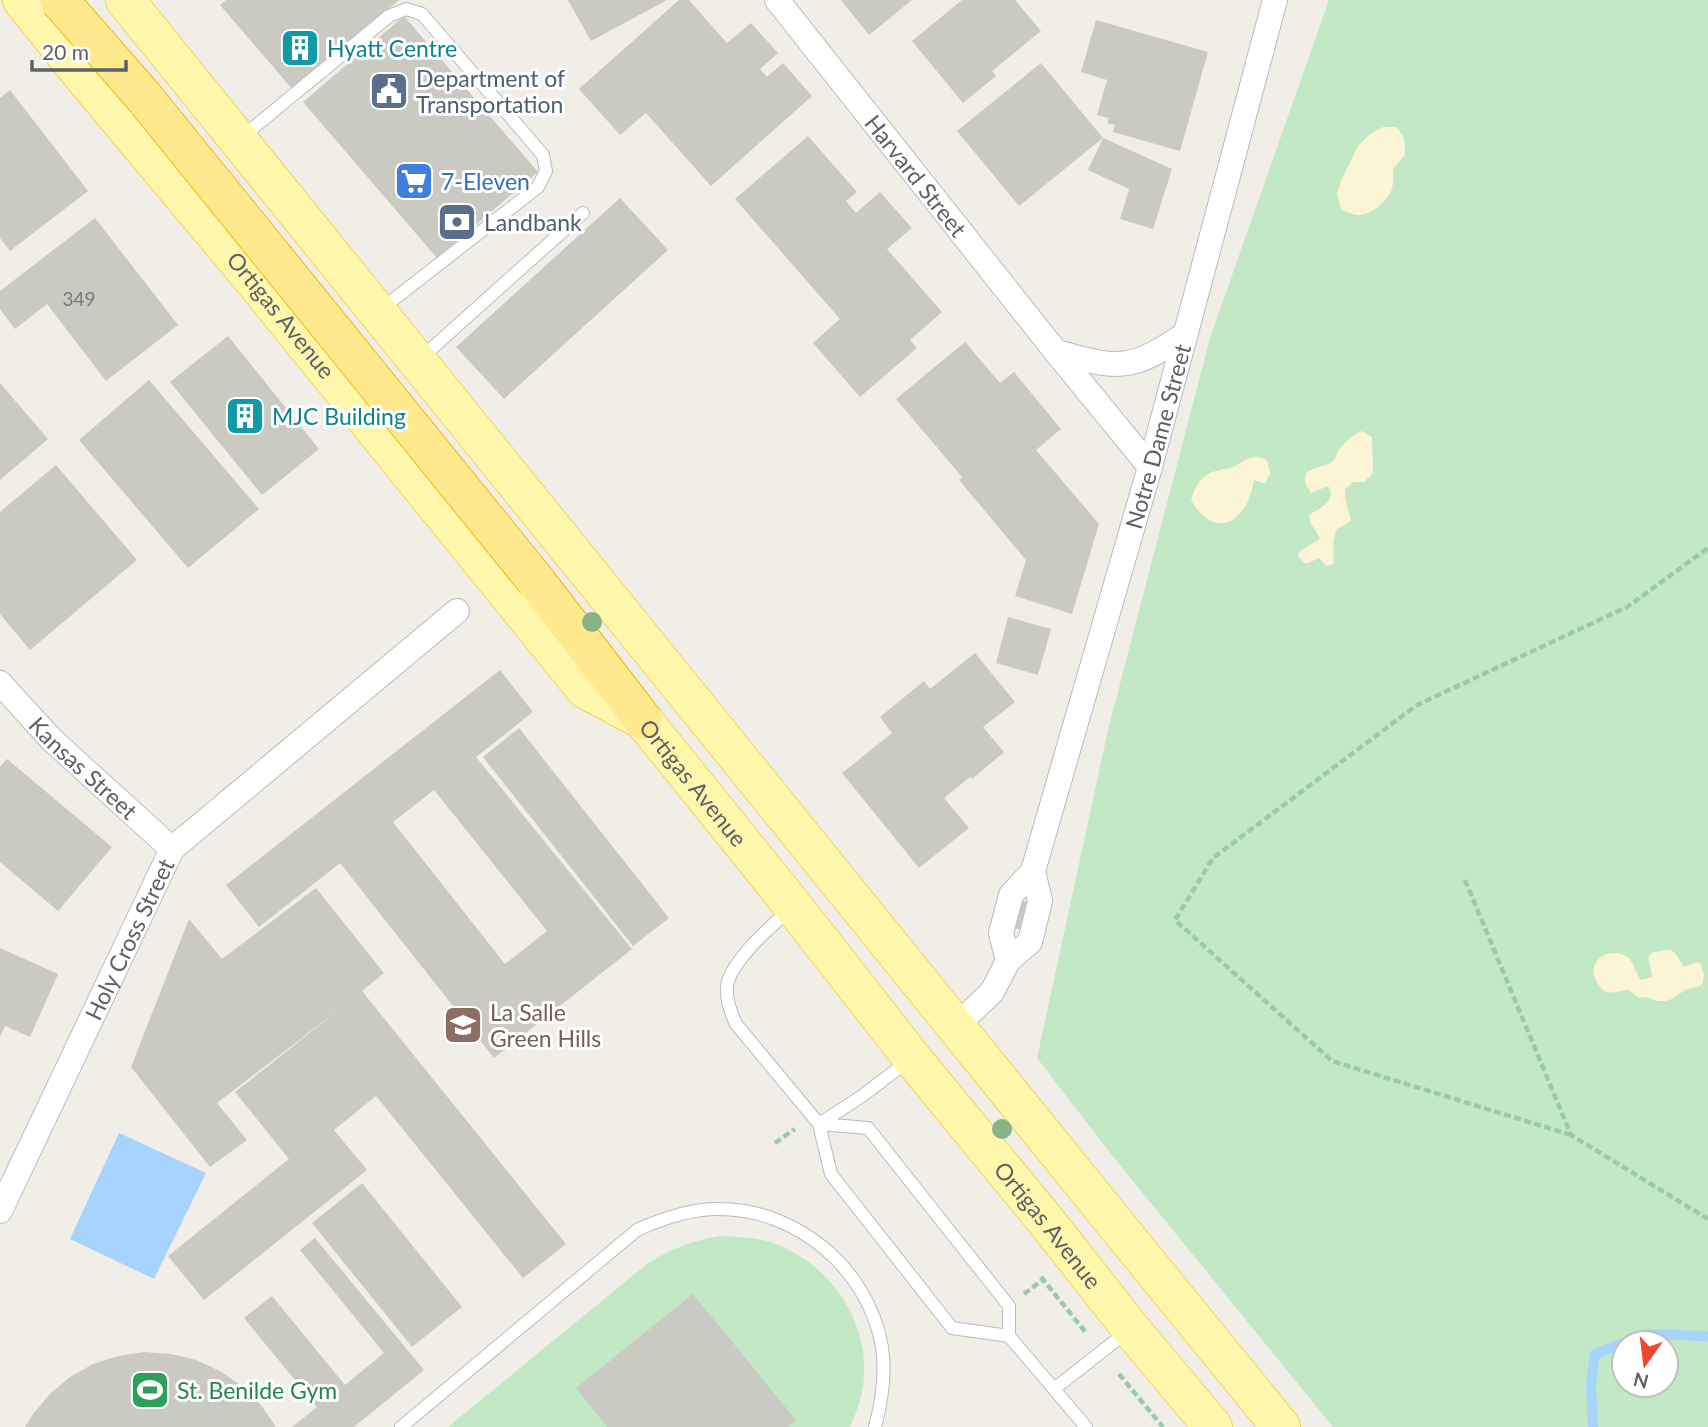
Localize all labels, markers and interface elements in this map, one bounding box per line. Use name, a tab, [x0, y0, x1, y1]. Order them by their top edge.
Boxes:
building icon: Hyatt Centre	[279, 27, 321, 69]
scale bar	[32, 28, 126, 72]
place label: Hyatt Centre	[327, 34, 457, 62]
text: 20 m	[42, 39, 89, 64]
place label: Department of Transportation	[416, 64, 565, 118]
public building icon: Department of Transportation	[368, 70, 410, 112]
street label: Harvard Street	[859, 109, 973, 243]
supermarket icon: 7-Eleven	[393, 160, 435, 202]
place label: 7-Eleven	[441, 167, 530, 195]
bank icon: Landbank	[436, 201, 478, 243]
place label: Landbank	[484, 208, 582, 236]
street label: Ortigas Avenue	[221, 246, 341, 384]
house number: 349	[62, 287, 96, 310]
street label: Notre Dame Street	[1119, 340, 1197, 532]
building icon: MJC Building	[224, 395, 266, 437]
place label: MJC Building	[272, 402, 406, 430]
street label: Kansas Street	[24, 711, 144, 825]
street label: Ortigas Avenue	[634, 713, 753, 852]
street label: Holy Cross Street	[79, 853, 180, 1024]
place label: La Salle Green Hills	[490, 998, 601, 1052]
school or university icon: La Salle Green Hills	[442, 1004, 484, 1046]
street label: Ortigas Avenue	[989, 1156, 1108, 1294]
north arrow	[1610, 1329, 1680, 1399]
text: N	[1631, 1368, 1651, 1394]
sports icon: St. Benilde Gym	[129, 1369, 171, 1411]
place label: St. Benilde Gym	[177, 1376, 337, 1404]

